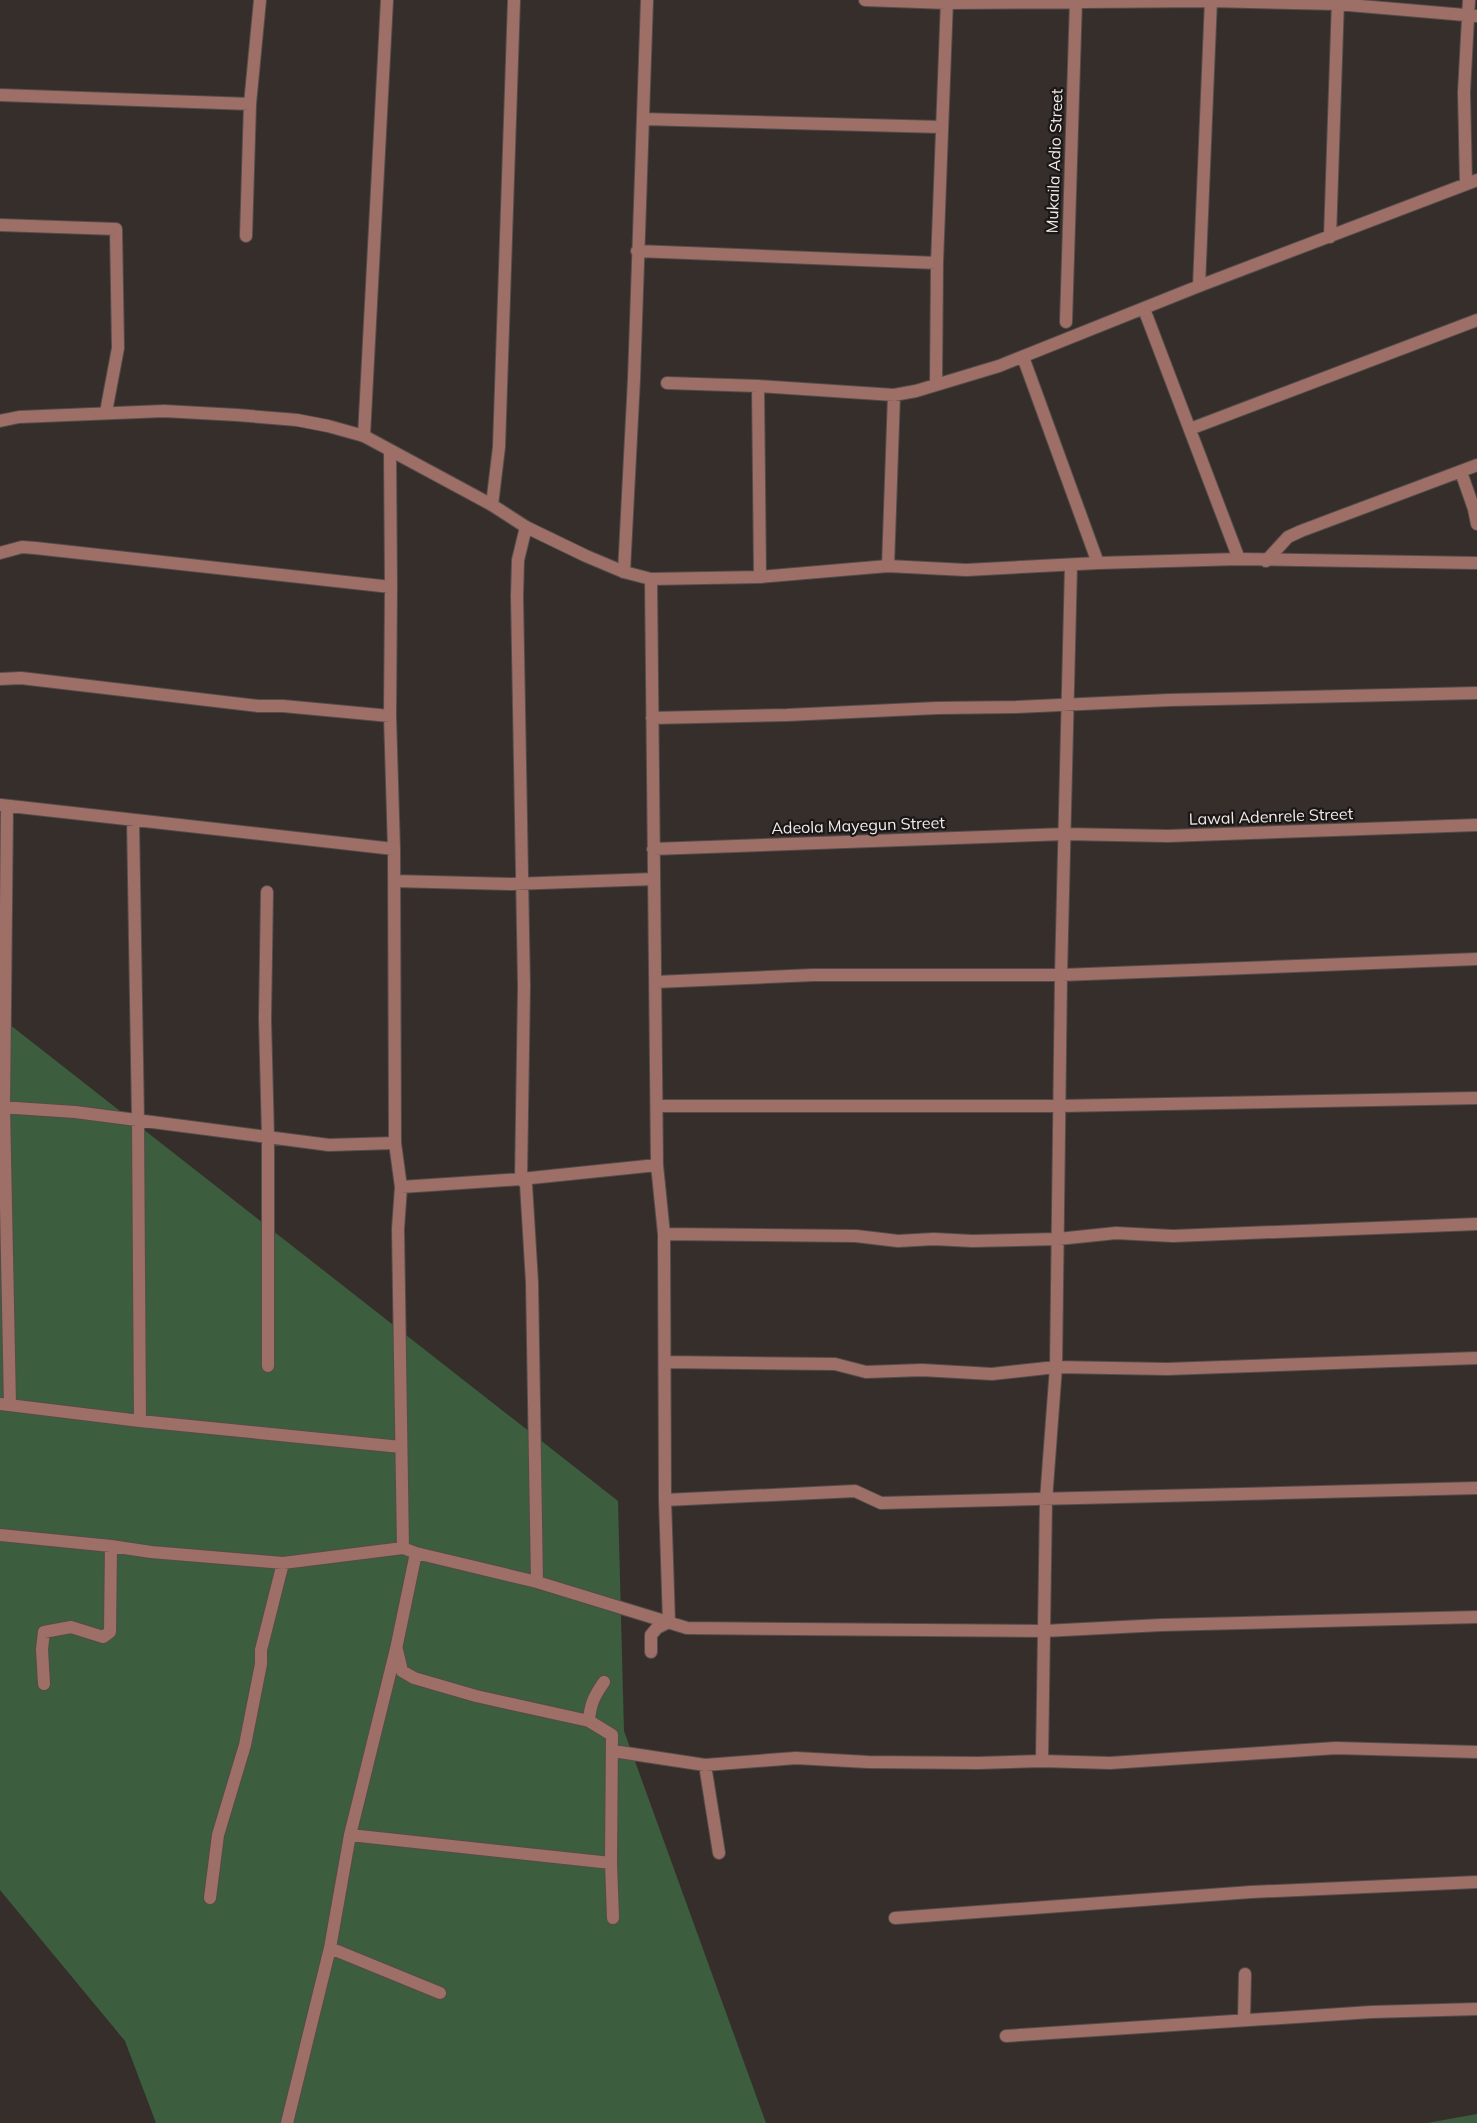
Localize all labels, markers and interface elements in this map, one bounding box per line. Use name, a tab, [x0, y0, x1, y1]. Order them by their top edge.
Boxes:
street label: Mukaila Adio Street	[1041, 88, 1067, 234]
street label: Lawal Adenrele Street	[1189, 803, 1354, 829]
street label: Adeola Mayegun Street	[771, 812, 946, 838]

